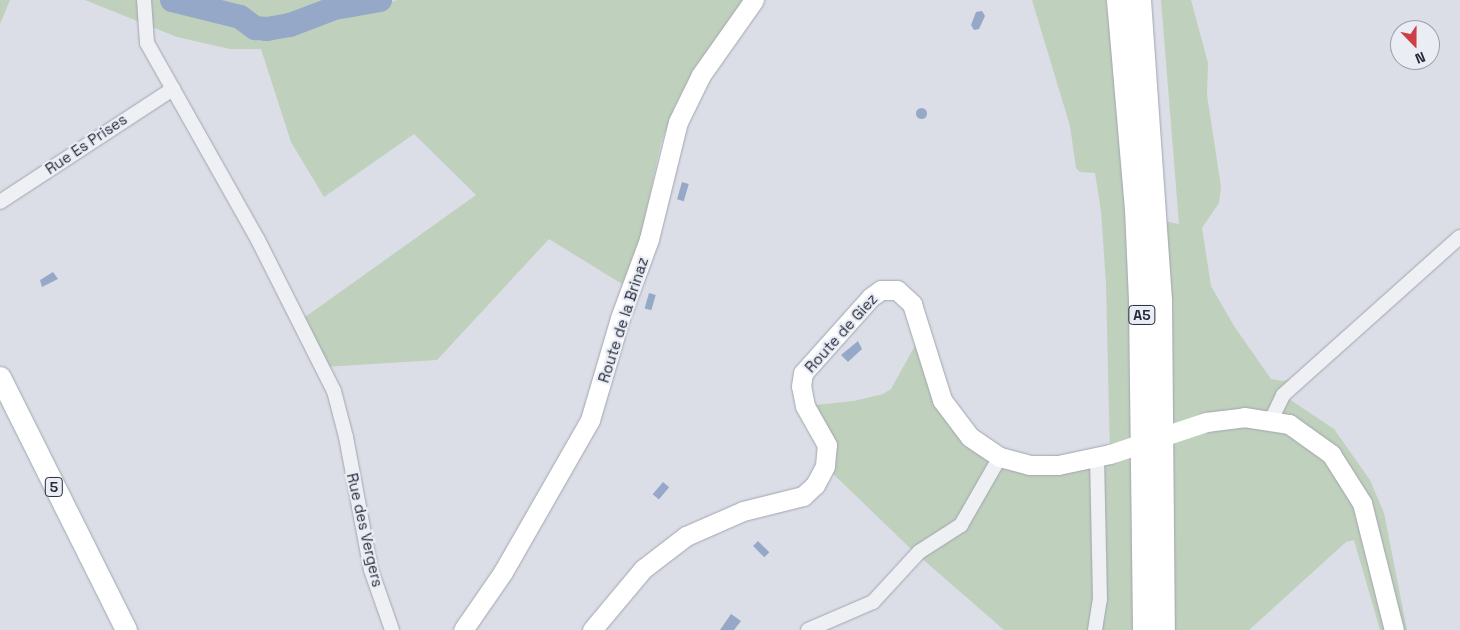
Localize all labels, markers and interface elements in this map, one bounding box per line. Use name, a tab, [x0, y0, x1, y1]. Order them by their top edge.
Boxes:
north arrow	[1390, 20, 1440, 70]
text: N	[1413, 48, 1428, 68]
street label: Rue Es Prises	[42, 110, 130, 178]
street label: Route de la Brinaz	[594, 255, 652, 385]
street label: Route de Giez	[801, 290, 881, 376]
road number: A5	[1128, 304, 1156, 326]
street label: Rue des Vergers	[343, 471, 387, 589]
road number: 5	[44, 476, 64, 498]

